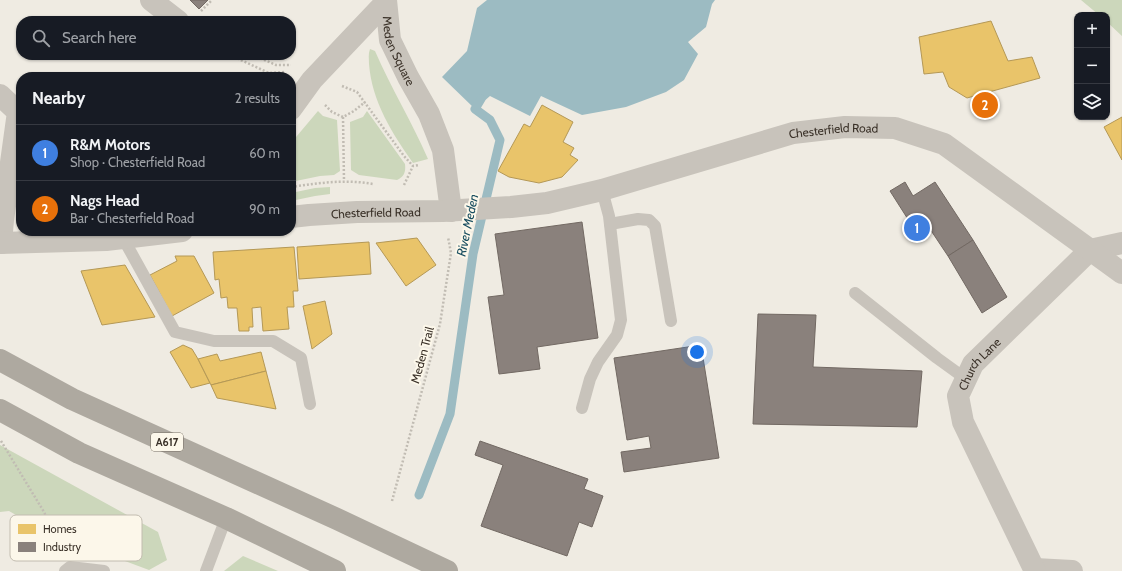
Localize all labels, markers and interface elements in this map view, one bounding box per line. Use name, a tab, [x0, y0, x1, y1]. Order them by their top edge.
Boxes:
map controls	[1074, 12, 1110, 120]
button: +	[1074, 12, 1110, 48]
street label: Meden Square	[380, 15, 419, 88]
search box	[16, 16, 296, 60]
icon: search	[30, 27, 52, 49]
text: Search here	[62, 29, 137, 47]
button: −	[1074, 48, 1110, 84]
button: layers	[1074, 84, 1110, 120]
text: Nearby	[32, 88, 85, 108]
text: 2 results	[235, 90, 280, 106]
pin: 2	[972, 90, 998, 120]
street label: Chesterfield Road	[787, 119, 878, 141]
text: R&M Motors	[70, 136, 150, 154]
text: 1	[43, 145, 47, 161]
text: 60 m	[249, 145, 280, 161]
text: Shop · Chesterfield Road	[70, 154, 205, 170]
text: Nags Head	[70, 192, 140, 210]
water label: River Meden	[453, 192, 481, 258]
text: 2	[42, 201, 48, 217]
text: 90 m	[249, 201, 280, 217]
street label: Chesterfield Road	[330, 204, 421, 221]
text: Bar · Chesterfield Road	[70, 210, 194, 226]
pin: 1	[904, 213, 930, 243]
street label: Meden Trail	[407, 325, 437, 385]
street label: Church Lane	[954, 334, 1004, 392]
your location	[687, 342, 707, 362]
road number: A617	[151, 433, 183, 451]
legend	[10, 515, 142, 561]
text: Homes	[43, 522, 77, 536]
text: Industry	[43, 540, 81, 554]

